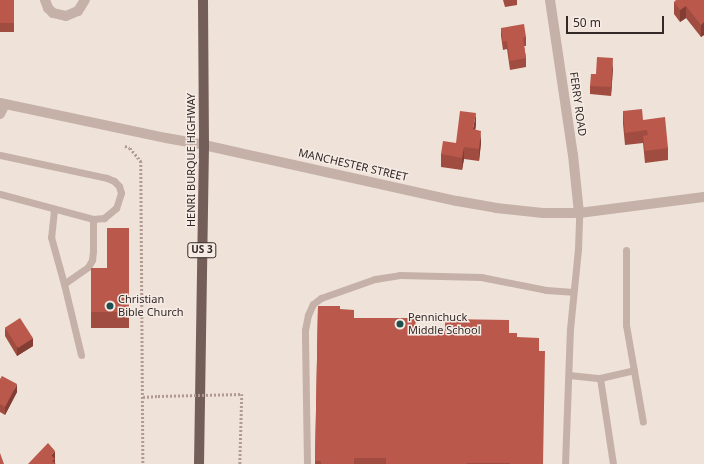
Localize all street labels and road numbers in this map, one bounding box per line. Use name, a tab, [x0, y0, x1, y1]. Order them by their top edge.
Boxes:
street label: FERRY ROAD	[567, 71, 589, 137]
street label: HENRI BURQUE HIGHWAY	[184, 93, 198, 227]
street label: MANCHESTER STREET	[297, 146, 409, 184]
road number: US 3	[187, 242, 217, 258]

